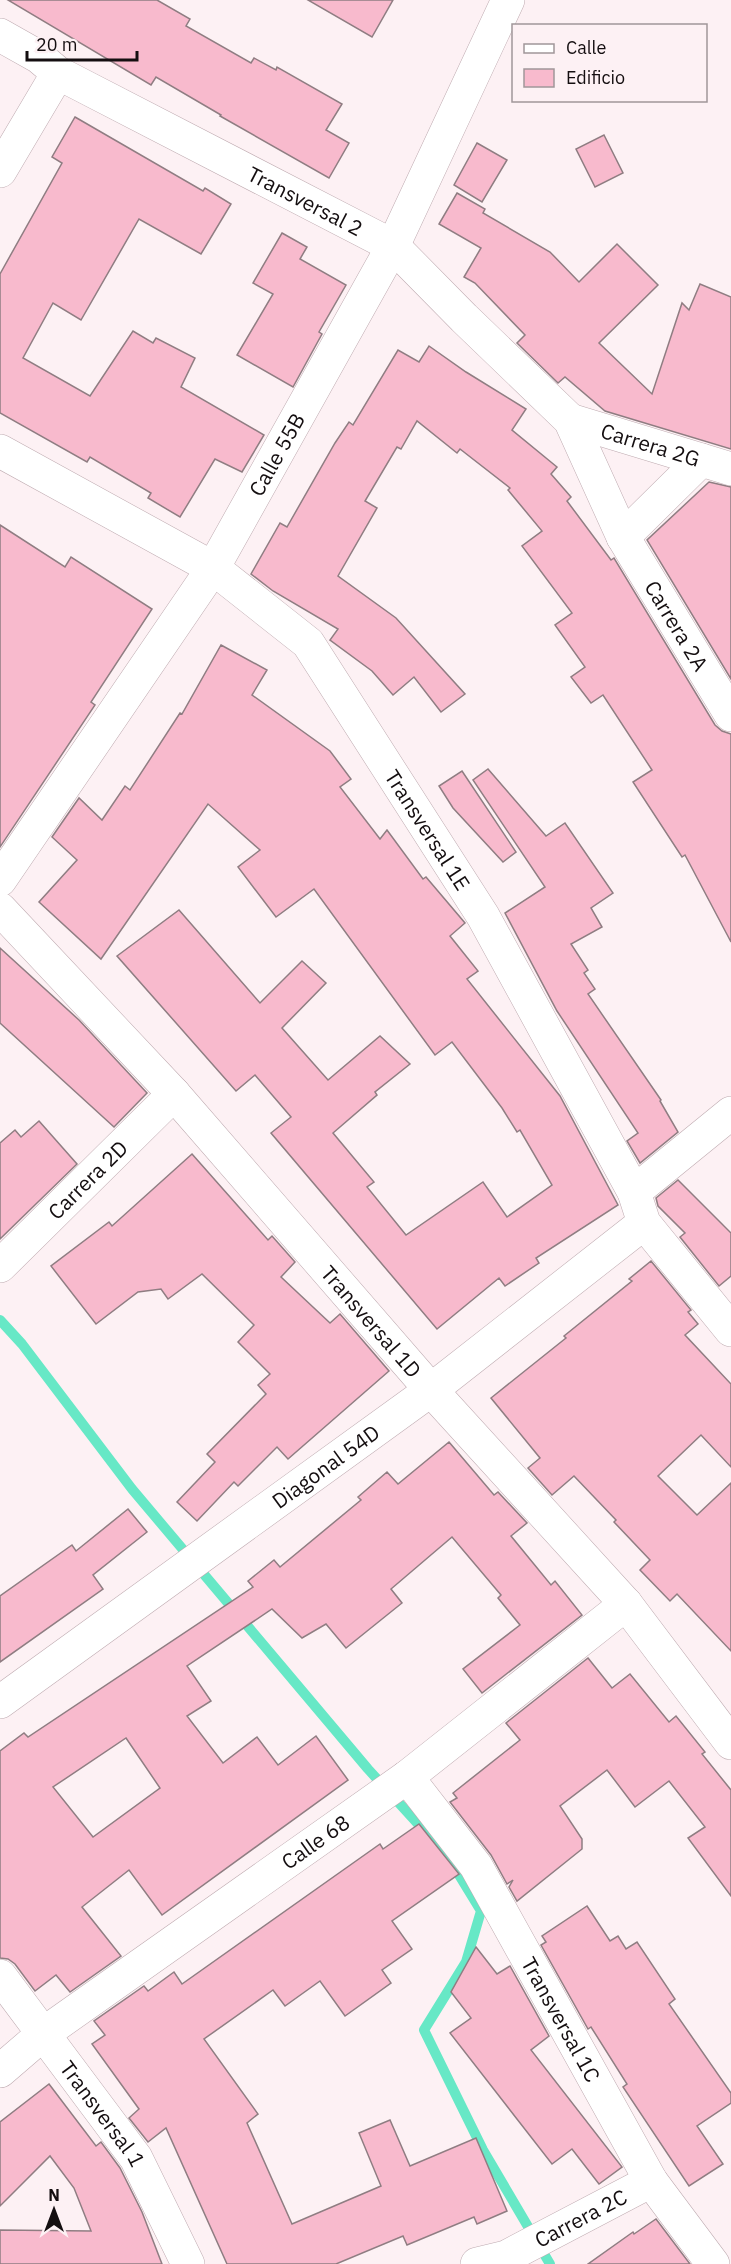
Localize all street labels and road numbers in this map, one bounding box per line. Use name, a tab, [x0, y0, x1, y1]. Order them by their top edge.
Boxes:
street label: Transversal 2	[243, 159, 368, 242]
street label: Calle 55B	[242, 408, 311, 501]
street label: Carrera 2G	[597, 416, 703, 473]
street label: Carrera 2A	[639, 575, 715, 676]
street label: Transversal 1E	[379, 764, 477, 896]
street label: Carrera 2D	[41, 1134, 133, 1225]
street label: Transversal 1D	[315, 1259, 428, 1383]
street label: Diagonal 54D	[266, 1418, 385, 1515]
street label: Calle 68	[276, 1808, 355, 1876]
street label: Transversal 1C	[515, 1952, 607, 2087]
street label: Transversal 1	[54, 2055, 152, 2171]
street label: Carrera 2C	[530, 2182, 632, 2254]

